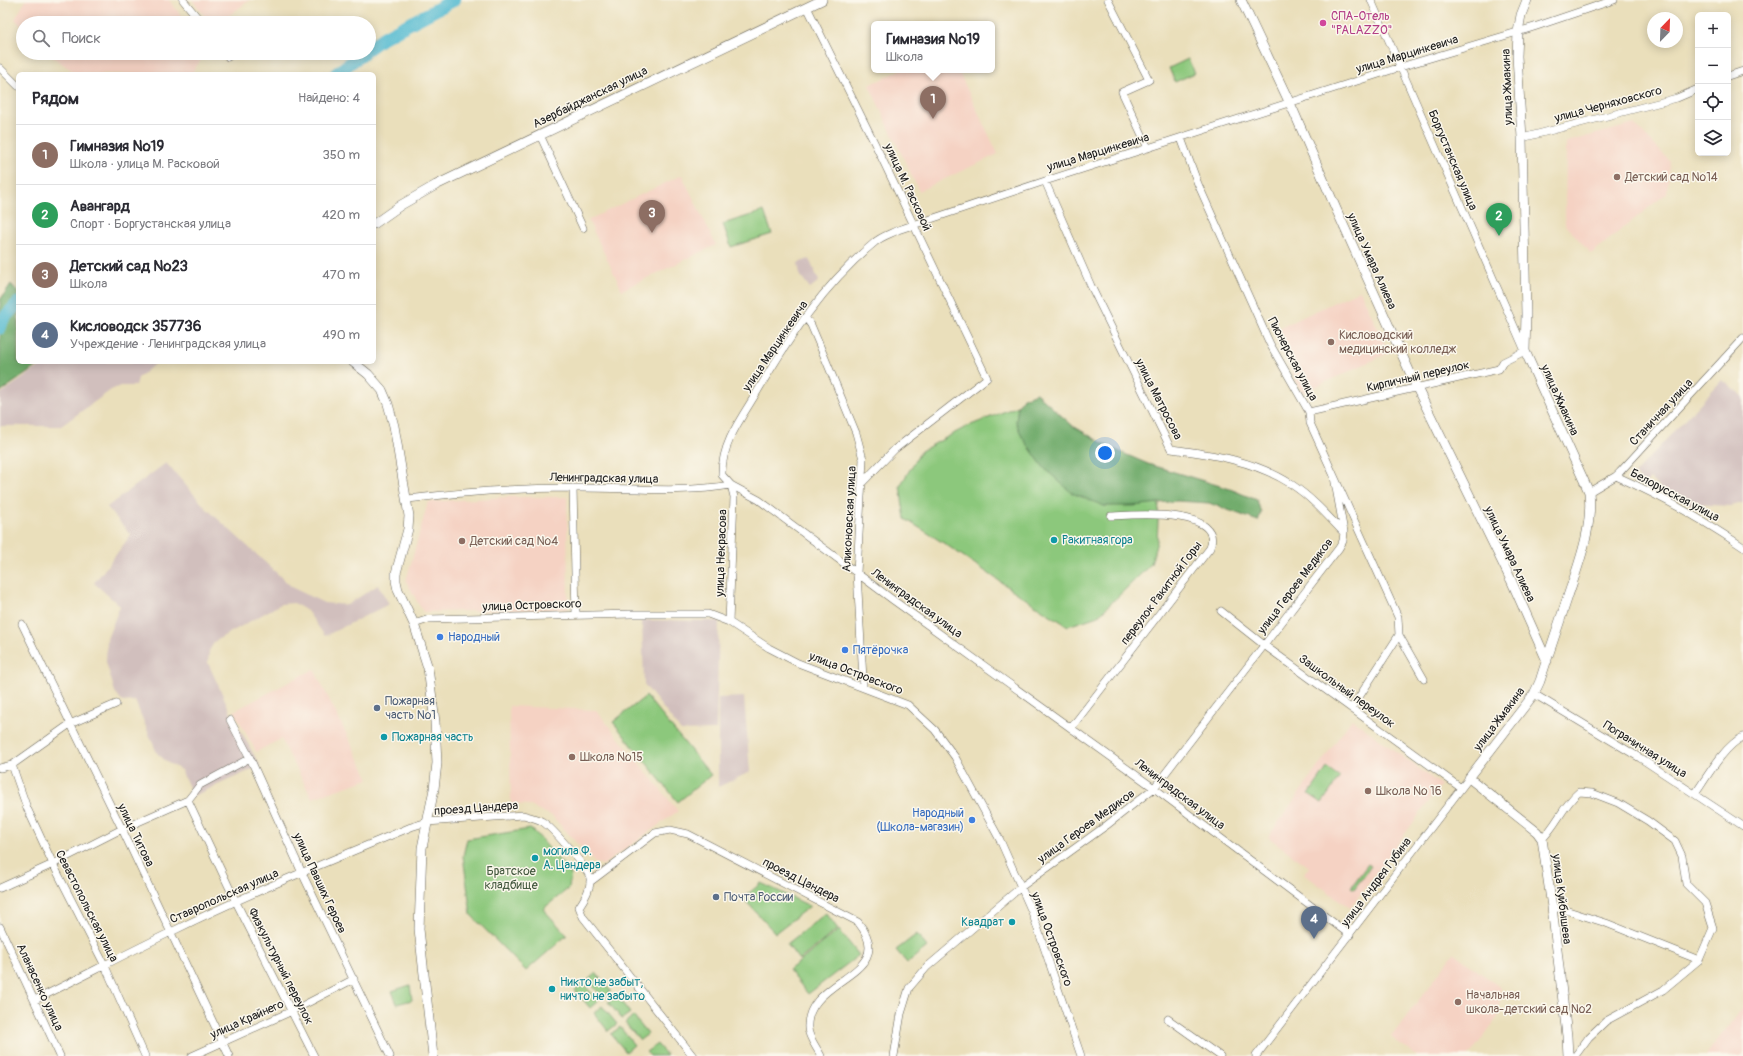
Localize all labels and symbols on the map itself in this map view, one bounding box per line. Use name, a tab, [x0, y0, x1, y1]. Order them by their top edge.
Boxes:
place label: СПА-Отель "PALAZZO"	[1331, 9, 1392, 38]
north arrow	[1647, 12, 1683, 48]
marker: СПА-Отель "PALAZZO"	[1318, 18, 1328, 28]
street label: улица Марцинкевича	[1353, 32, 1461, 77]
street label: улица Жмакина	[1499, 48, 1516, 126]
street label: Азербайджанская улица	[530, 63, 650, 132]
street label: улица Черняховского	[1552, 83, 1664, 126]
pin: 1	[920, 86, 946, 119]
street label: Боргустанская улица	[1425, 108, 1481, 213]
street label: улица Марцинкевича	[1044, 130, 1152, 175]
street label: улица М. Расковой	[880, 140, 934, 234]
place label: Детский сад №14	[1624, 170, 1718, 185]
marker: Детский сад №14	[1612, 172, 1622, 182]
pin: 3	[639, 200, 665, 233]
pin: 2	[1486, 203, 1512, 236]
street label: улица Умара Алиева	[1343, 210, 1400, 312]
street label: улица Марцинкевича	[739, 298, 812, 395]
street label: Пионерская улица	[1264, 315, 1321, 404]
place label: Кисловодский медицинский колледж	[1339, 328, 1457, 357]
marker: Кисловодский медицинский колледж	[1326, 337, 1336, 347]
street label: улица Матросова	[1131, 355, 1186, 443]
street label: Кирпичный переулок	[1365, 357, 1471, 396]
street label: улица Жмакина	[1537, 361, 1582, 438]
street label: Станичная улица	[1627, 375, 1696, 449]
your location	[1095, 443, 1115, 463]
street label: Аликоновская улица	[839, 465, 860, 573]
street label: Белорусская улица	[1628, 466, 1722, 525]
street label: Ленинградская улица	[548, 470, 659, 487]
street label: улица Умара Алиева	[1480, 503, 1538, 605]
street label: улица Некрасова	[712, 509, 731, 598]
place label: Ракитная гора	[1062, 533, 1133, 548]
place label: Детский сад №4	[469, 534, 558, 549]
marker: Ракитная гора	[1049, 535, 1059, 545]
street label: улица Героев Медиков	[1254, 535, 1336, 638]
marker: Детский сад №4	[457, 536, 467, 546]
street label: переулок Ракитной Горы	[1118, 538, 1205, 648]
street label: Ленинградская улица	[867, 565, 966, 642]
street label: улица Островского	[481, 596, 582, 615]
place label: Народный	[448, 630, 500, 645]
marker: Народный	[435, 632, 445, 642]
place label: Пятёрочка	[853, 643, 909, 658]
marker: Пятёрочка	[840, 645, 850, 655]
street label: улица Островского	[806, 648, 905, 698]
street label: Зашкольный переулок	[1296, 651, 1398, 731]
street label: улица Жмакина	[1470, 684, 1529, 755]
place label: Пожарная часть №1	[385, 694, 436, 723]
marker: Пожарная часть №1	[372, 703, 382, 713]
street label: Пограничная улица	[1600, 718, 1690, 781]
place label: Пожарная часть	[392, 730, 473, 745]
marker: Пожарная часть	[379, 732, 389, 742]
place label: Школа №15	[580, 750, 643, 765]
marker: Школа №15	[567, 752, 577, 762]
street label: Ленинградская улица	[1131, 755, 1228, 833]
place label: Школа № 16	[1376, 784, 1442, 799]
street label: улица Героев Медиков	[1034, 786, 1138, 867]
marker: Школа № 16	[1363, 786, 1373, 796]
street label: проезд Цандера	[434, 798, 519, 819]
street label: улица Титова	[113, 800, 157, 870]
place label: Народный (Школа-магазин)	[876, 806, 964, 835]
marker: Народный (Школа-магазин)	[967, 815, 977, 825]
street label: улица Павших Героев	[289, 830, 349, 936]
street label: улица Андрея Губина	[1337, 834, 1415, 931]
place label: могила Ф. А. Цандера	[543, 844, 601, 873]
street label: Севастопольская улица	[52, 848, 121, 965]
street label: улица Куйбышева	[1548, 852, 1575, 945]
marker: могила Ф. А. Цандера	[530, 853, 540, 863]
street label: проезд Цандера	[760, 855, 842, 906]
park label: Братское кладбище	[484, 864, 538, 893]
street label: Ставропольская улица	[168, 866, 281, 927]
street label: улица Островского	[1027, 889, 1076, 989]
place label: Почта России	[724, 890, 794, 905]
marker: Почта России	[711, 892, 721, 902]
street label: Физкультурный переулок	[245, 905, 316, 1027]
pin: 4	[1301, 906, 1327, 939]
place label: Квадрат	[961, 915, 1004, 930]
marker: Квадрат	[1007, 917, 1017, 927]
street label: Аланасенко улица	[13, 941, 66, 1034]
place label: Никто не забыт, ничто не забыто	[560, 975, 646, 1004]
marker: Никто не забыт, ничто не забыто	[547, 984, 557, 994]
place label: Начальная школа-детский сад №2	[1466, 988, 1592, 1017]
street label: улица Крайнего	[207, 996, 287, 1043]
marker: Начальная школа-детский сад №2	[1453, 997, 1463, 1007]

